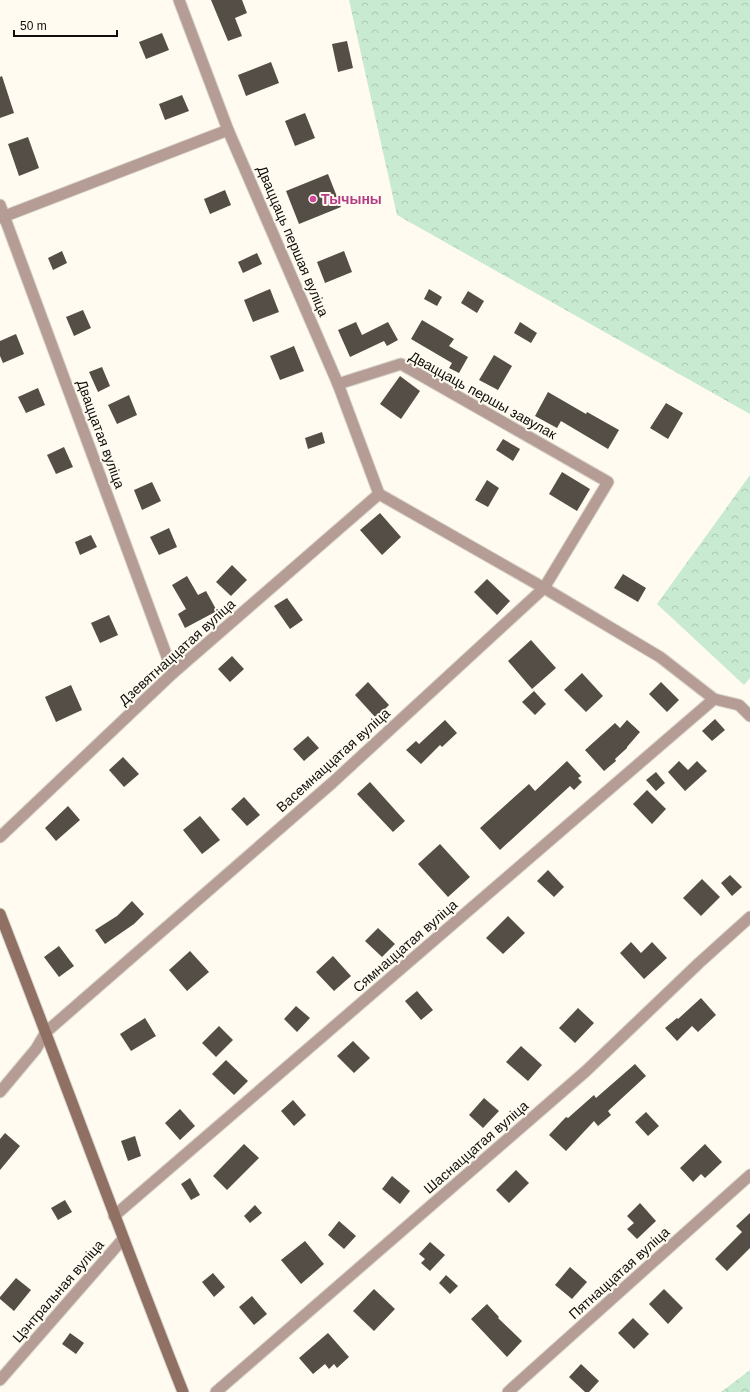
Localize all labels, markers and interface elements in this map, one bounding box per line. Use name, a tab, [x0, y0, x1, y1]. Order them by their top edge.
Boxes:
scale bar	[14, 12, 117, 38]
text: 50 m	[20, 19, 47, 33]
street label: Дваццаць першая вуліца	[254, 163, 332, 319]
place label: Тычыны	[321, 191, 382, 207]
marker: Тычыны	[308, 194, 318, 204]
street label: Дваццаць першы завулак	[407, 348, 560, 443]
street label: Дваццатая вуліца	[74, 377, 128, 491]
street label: Дзевятнаццатая вуліца	[116, 595, 239, 708]
street label: Васемнаццатая вуліца	[273, 705, 393, 815]
street label: Сямнаццатая вуліца	[350, 896, 461, 996]
street label: Шаснаццатая вуліца	[421, 1097, 532, 1197]
street label: Пятнаццатая вуліца	[566, 1224, 673, 1322]
street label: Цэнтральная вуліца	[9, 1236, 107, 1346]

